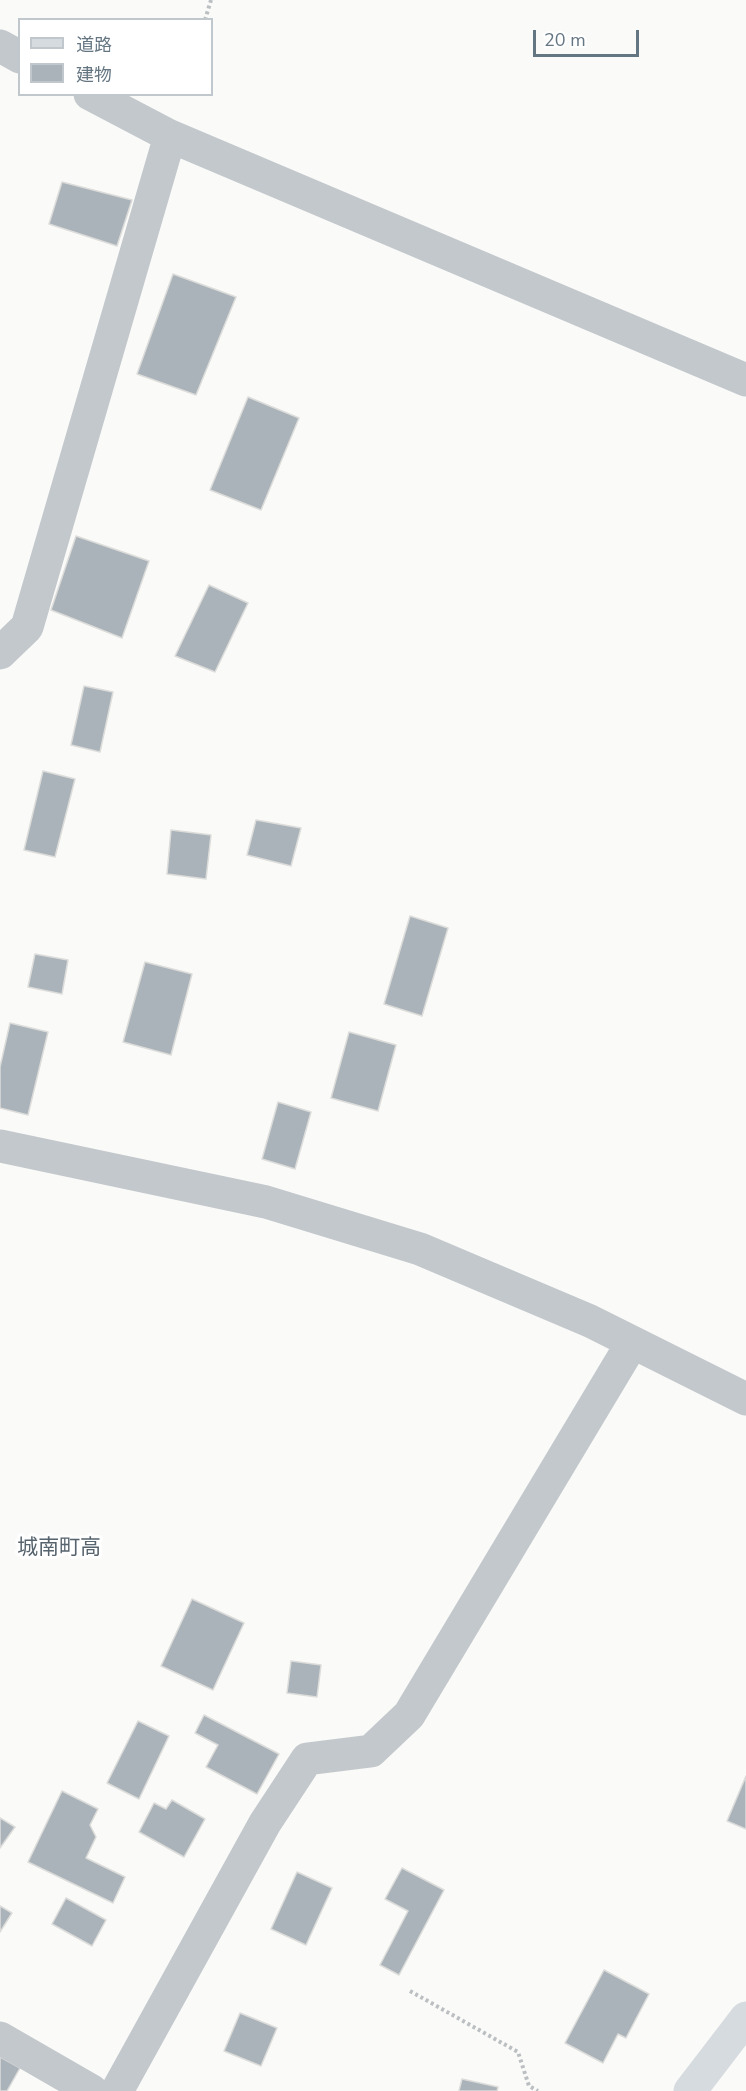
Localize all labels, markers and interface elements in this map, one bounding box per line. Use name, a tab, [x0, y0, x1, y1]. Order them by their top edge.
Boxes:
legend	[18, 18, 213, 96]
scale bar	[536, 18, 642, 56]
text: 20 m	[544, 28, 586, 52]
text: 道路	[76, 33, 112, 57]
text: 建物	[76, 63, 112, 87]
district label: 城南町高	[17, 1536, 101, 1562]

